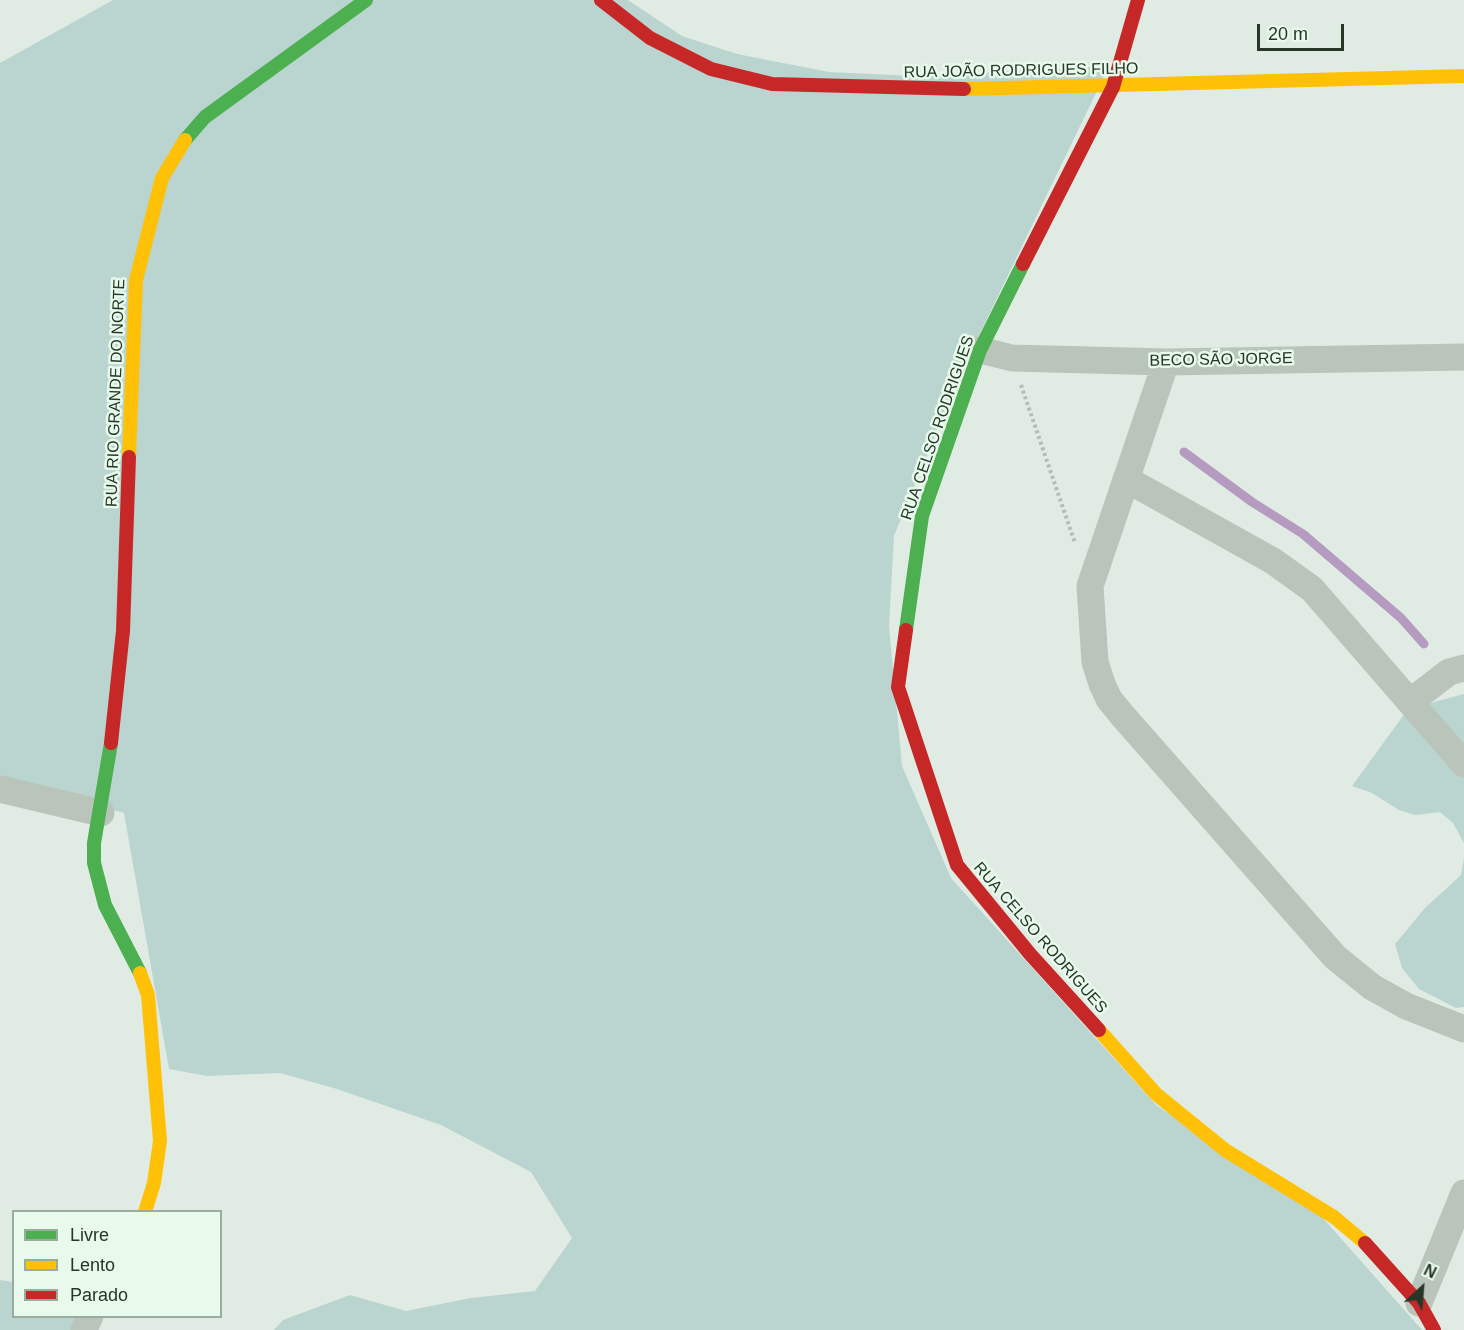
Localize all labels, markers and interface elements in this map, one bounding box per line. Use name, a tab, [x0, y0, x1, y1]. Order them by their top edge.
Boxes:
scale bar	[1260, 12, 1347, 50]
text: 20 m	[1268, 24, 1308, 44]
street label: RUA JOÃO RODRIGUES FILHO	[904, 59, 1138, 83]
street label: RUA RIO GRANDE DO NORTE	[102, 279, 130, 507]
street label: RUA CELSO RODRIGUES	[897, 333, 979, 523]
street label: BECO SÃO JORGE	[1149, 349, 1293, 371]
street label: RUA CELSO RODRIGUES	[969, 859, 1111, 1017]
legend	[12, 1210, 222, 1318]
text: Livre	[70, 1225, 109, 1245]
text: Lento	[70, 1255, 115, 1275]
north arrow	[1392, 1258, 1452, 1318]
text: N	[1421, 1261, 1439, 1282]
text: Parado	[70, 1285, 128, 1305]

